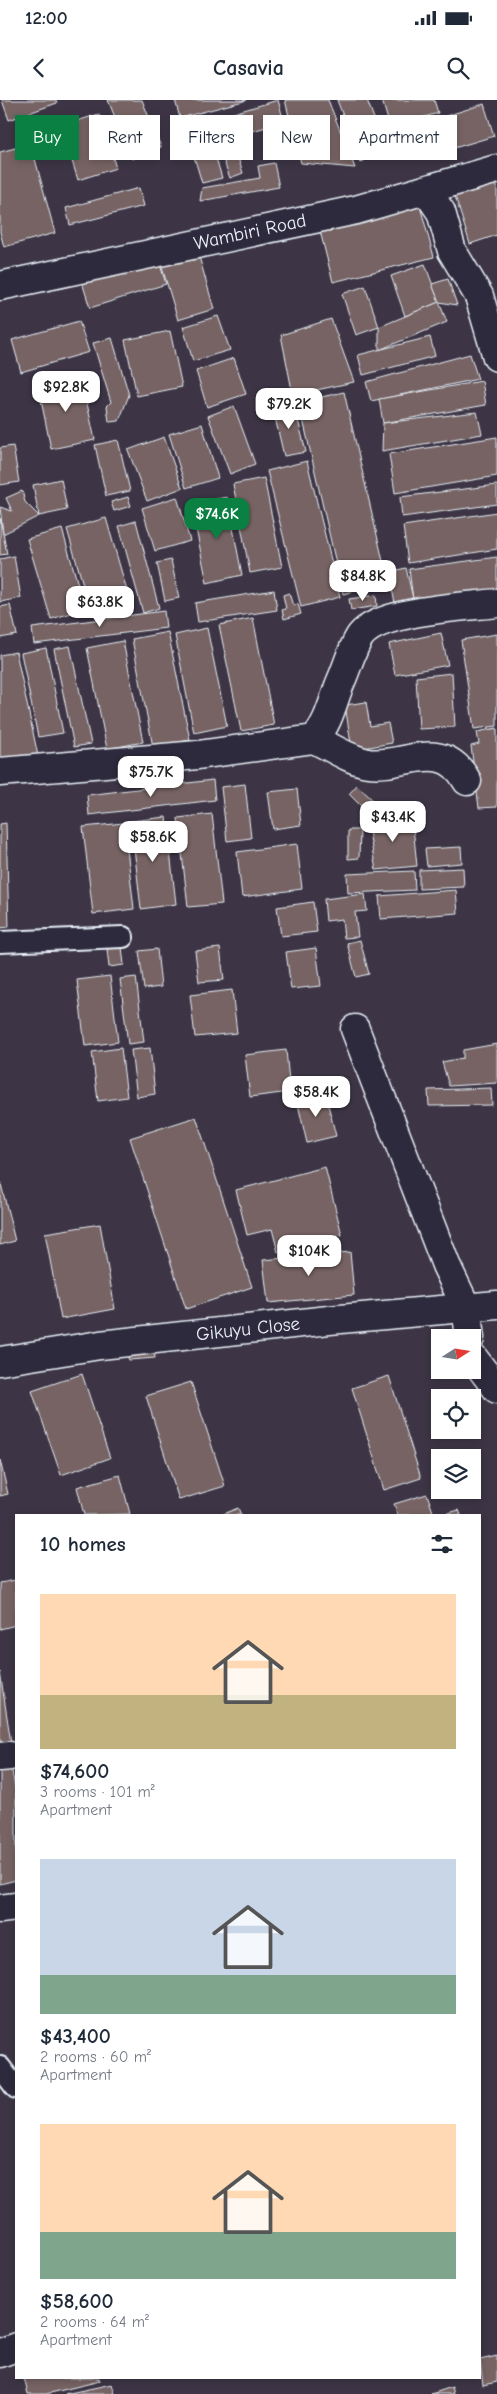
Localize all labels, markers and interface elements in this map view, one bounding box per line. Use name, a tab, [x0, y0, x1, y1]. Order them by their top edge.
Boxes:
text: 12:00	[25, 7, 68, 29]
icon: back	[25, 54, 53, 82]
icon: search	[444, 54, 472, 82]
text: Casavia	[213, 55, 284, 81]
chip: Buy	[15, 115, 79, 160]
chip: Rent	[89, 115, 160, 160]
chip: Filters	[170, 115, 253, 160]
chip: New	[263, 115, 330, 160]
chip: Apartment	[340, 115, 457, 160]
street label: Wambiri Road	[192, 209, 308, 255]
pin: $92.8K	[25, 370, 107, 413]
text: $92.8K	[43, 378, 89, 396]
pin: $79.2K	[248, 388, 330, 430]
text: $79.2K	[267, 395, 311, 413]
pin: $74.6K	[176, 498, 258, 540]
text: $74.6K	[195, 505, 239, 523]
pin: $84.8K	[322, 560, 404, 602]
text: $84.8K	[340, 567, 386, 585]
pin: $63.8K	[59, 586, 141, 628]
text: $63.8K	[77, 593, 123, 611]
pin: $75.7K	[110, 756, 192, 798]
text: $75.7K	[129, 763, 173, 781]
pin: $43.4K	[352, 800, 434, 843]
text: $43.4K	[371, 808, 415, 826]
pin: $58.6K	[112, 820, 194, 863]
text: $58.6K	[130, 828, 176, 846]
pin: $58.4K	[275, 1076, 357, 1118]
text: $58.4K	[293, 1083, 339, 1101]
pin: $104K	[274, 1234, 344, 1277]
text: $104K	[288, 1242, 330, 1260]
street label: Gikuyu Close	[195, 1313, 301, 1345]
north arrow	[431, 1329, 481, 1379]
map controls	[431, 1329, 481, 1499]
button: locate	[431, 1389, 481, 1439]
button: layers	[431, 1449, 481, 1499]
icon: filters	[428, 1530, 456, 1558]
text: 10 homes	[40, 1532, 126, 1556]
icon: home	[203, 1627, 293, 1717]
text: $74,600	[40, 1759, 109, 1783]
text: 3 rooms · 101 m²	[40, 1783, 155, 1801]
text: Apartment	[40, 1801, 112, 1819]
icon: home	[203, 1892, 293, 1982]
text: $43,400	[40, 2024, 111, 2048]
text: 2 rooms · 60 m²	[40, 2048, 151, 2066]
text: Apartment	[40, 2066, 112, 2084]
icon: home	[203, 2157, 293, 2247]
text: $58,600	[40, 2289, 114, 2313]
text: 2 rooms · 64 m²	[40, 2313, 149, 2331]
text: Apartment	[40, 2331, 112, 2349]

